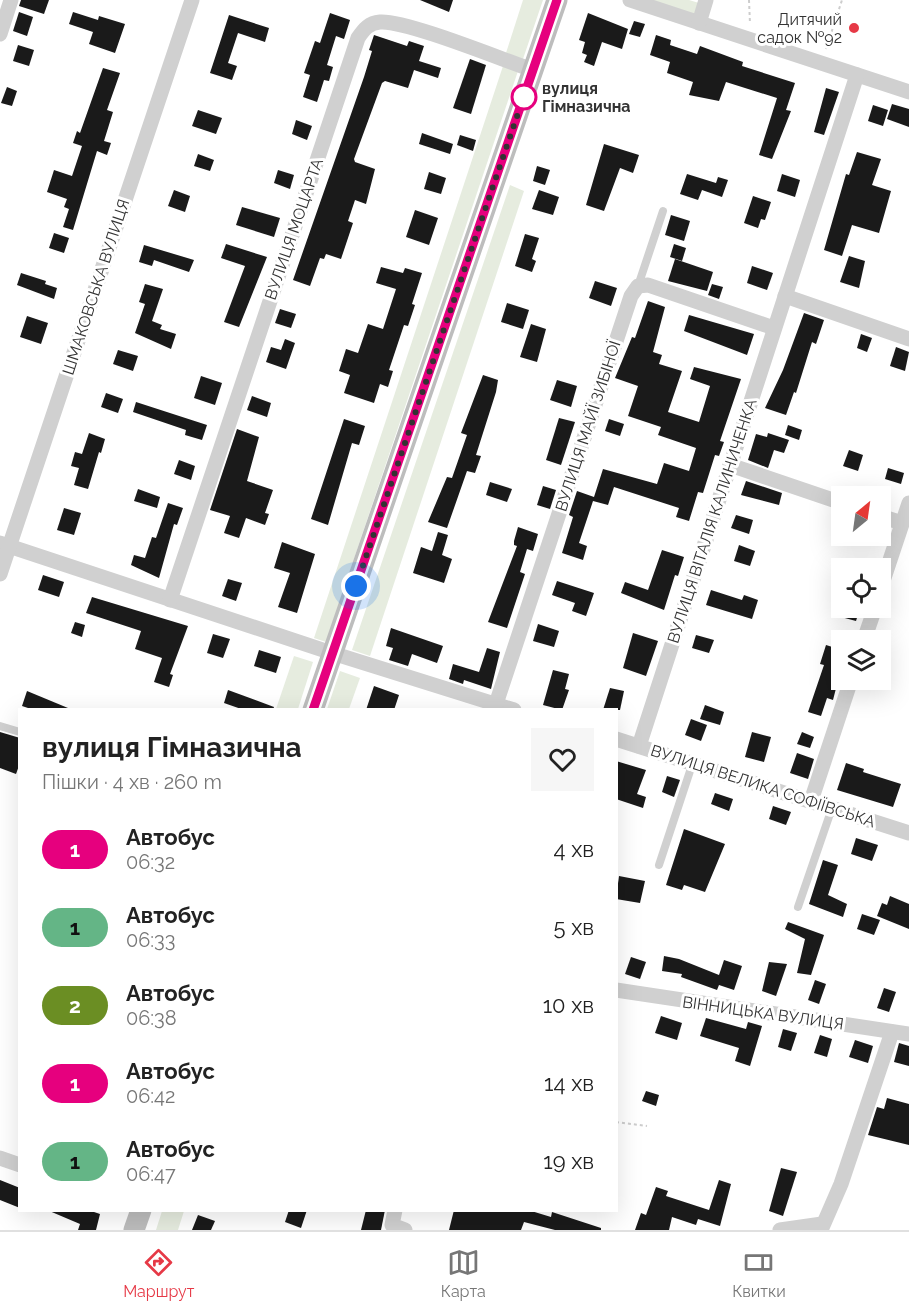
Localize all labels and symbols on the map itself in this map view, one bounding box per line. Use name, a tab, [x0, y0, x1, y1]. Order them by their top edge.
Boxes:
place label: Дитячий садок №92	[757, 10, 842, 47]
marker: Дитячий садок №92	[847, 21, 861, 35]
place label: вулиця Гімназична	[542, 79, 631, 116]
marker: вулиця Гімназична	[511, 84, 537, 110]
street label: ВУЛИЦЯ МОЦАРТА	[261, 156, 327, 302]
street label: ШМАКОВСЬКА ВУЛИЦЯ	[59, 197, 133, 377]
street label: ВУЛИЦЯ МАЙЇ ЗИБІНОЇ	[550, 338, 625, 514]
street label: ВУЛИЦЯ ВІТАЛІЯ КАЛИНИЧЕНКА	[663, 396, 761, 646]
north arrow	[831, 486, 891, 546]
your location	[341, 571, 371, 601]
street label: ВУЛИЦЯ ВЕЛИКА СОФІЇВСЬКА	[648, 740, 878, 831]
street label: ВІННИЦЬКА ВУЛИЦЯ	[681, 992, 845, 1034]

